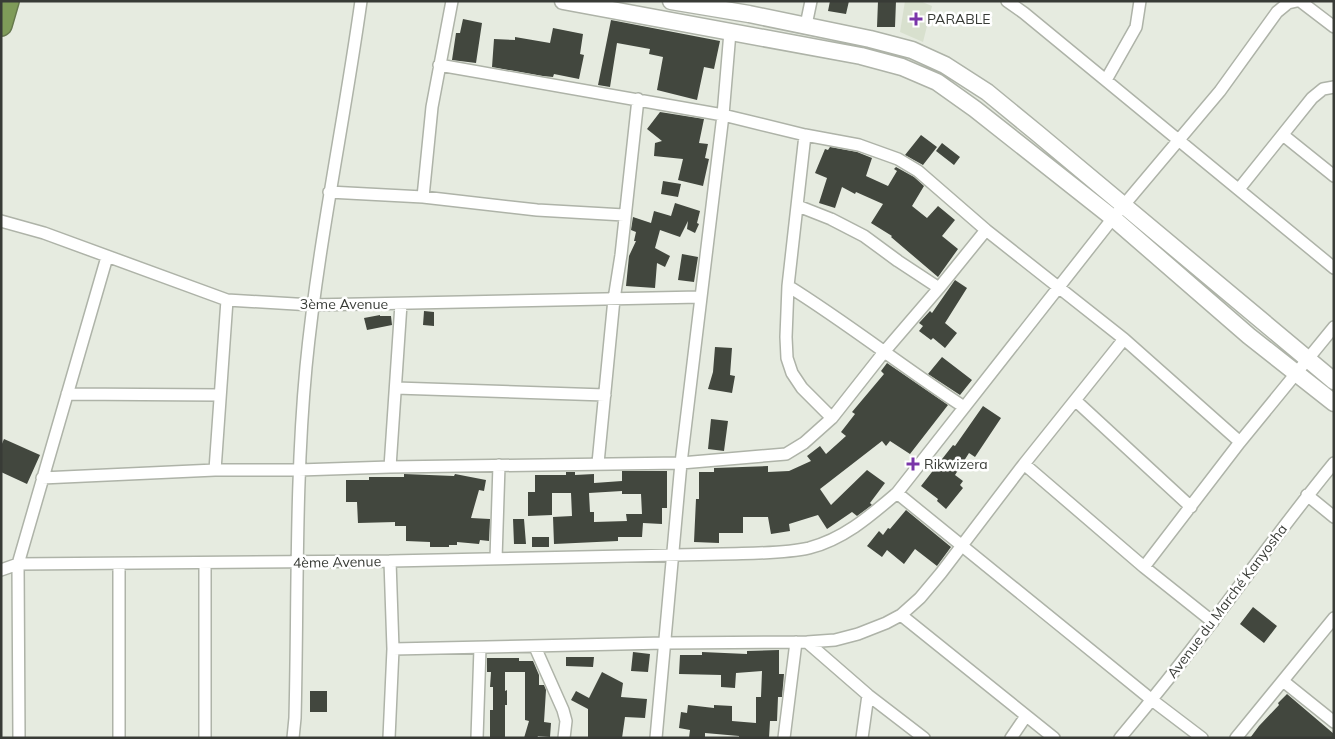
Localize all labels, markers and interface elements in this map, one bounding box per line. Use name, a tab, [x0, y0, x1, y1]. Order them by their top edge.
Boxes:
place label: PARABLE	[927, 10, 991, 28]
marker: PARABLE	[909, 12, 923, 26]
street label: 3ème Avenue	[300, 295, 388, 313]
place label: Rikwizera	[924, 455, 988, 473]
marker: Rikwizera	[906, 457, 920, 471]
street label: Avenue du Marché Kanyosha	[1163, 520, 1291, 682]
street label: 4ème Avenue	[293, 552, 381, 572]

